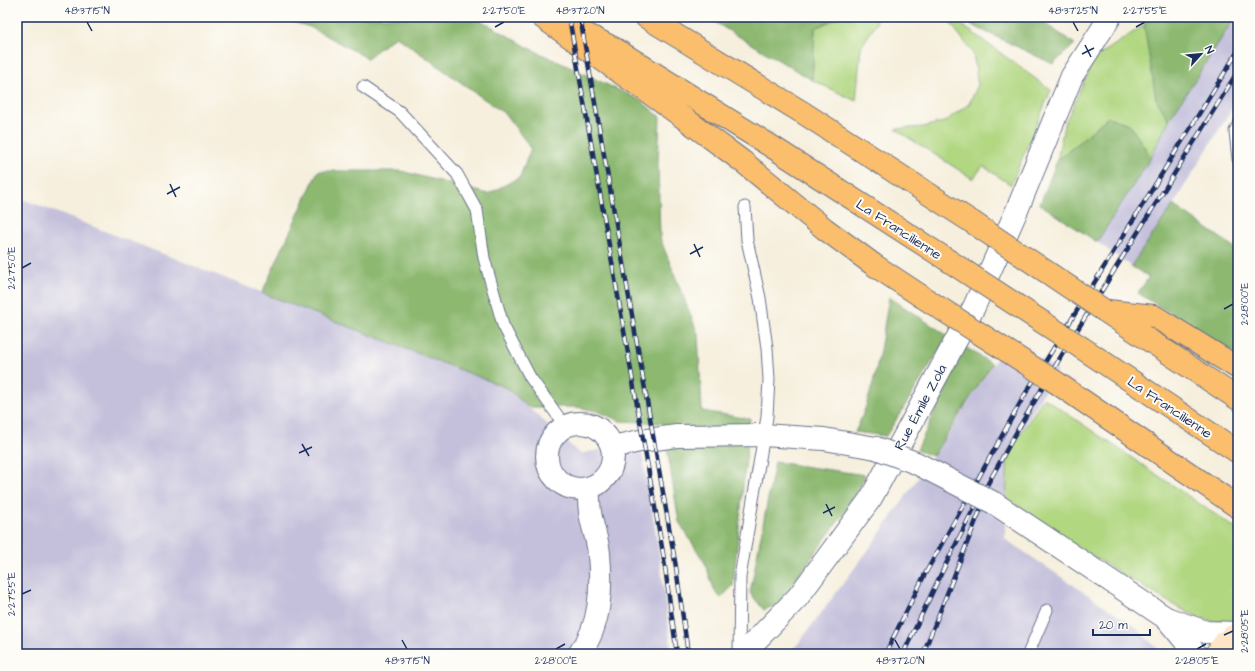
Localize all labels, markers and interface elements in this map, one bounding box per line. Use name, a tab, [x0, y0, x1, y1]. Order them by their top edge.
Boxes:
text: 48°37'15"N	[64, 4, 110, 18]
text: 2°27'50"E	[482, 4, 526, 18]
text: 48°37'20"N	[555, 4, 605, 18]
text: 48°37'25"N	[1048, 4, 1098, 18]
text: 2°27'55"E	[1123, 4, 1167, 18]
north arrow	[1181, 34, 1221, 74]
text: N	[1201, 43, 1218, 56]
street label: La Francilienne	[852, 195, 946, 265]
text: 2°27'50"E	[5, 246, 19, 290]
text: 2°28'00"E	[1238, 283, 1252, 325]
street label: Rue Émile Zola	[890, 361, 952, 454]
street label: La Francilienne	[1123, 372, 1216, 444]
text: 2°27'55"E	[5, 572, 19, 616]
text: 2°28'05"E	[1238, 609, 1252, 653]
scale bar	[1093, 611, 1150, 637]
text: 20 m	[1099, 617, 1128, 634]
text: 48°37'15"N	[384, 654, 430, 668]
text: 2°28'00"E	[535, 654, 577, 668]
text: 48°37'20"N	[875, 654, 925, 668]
text: 2°28'05"E	[1175, 654, 1219, 668]

